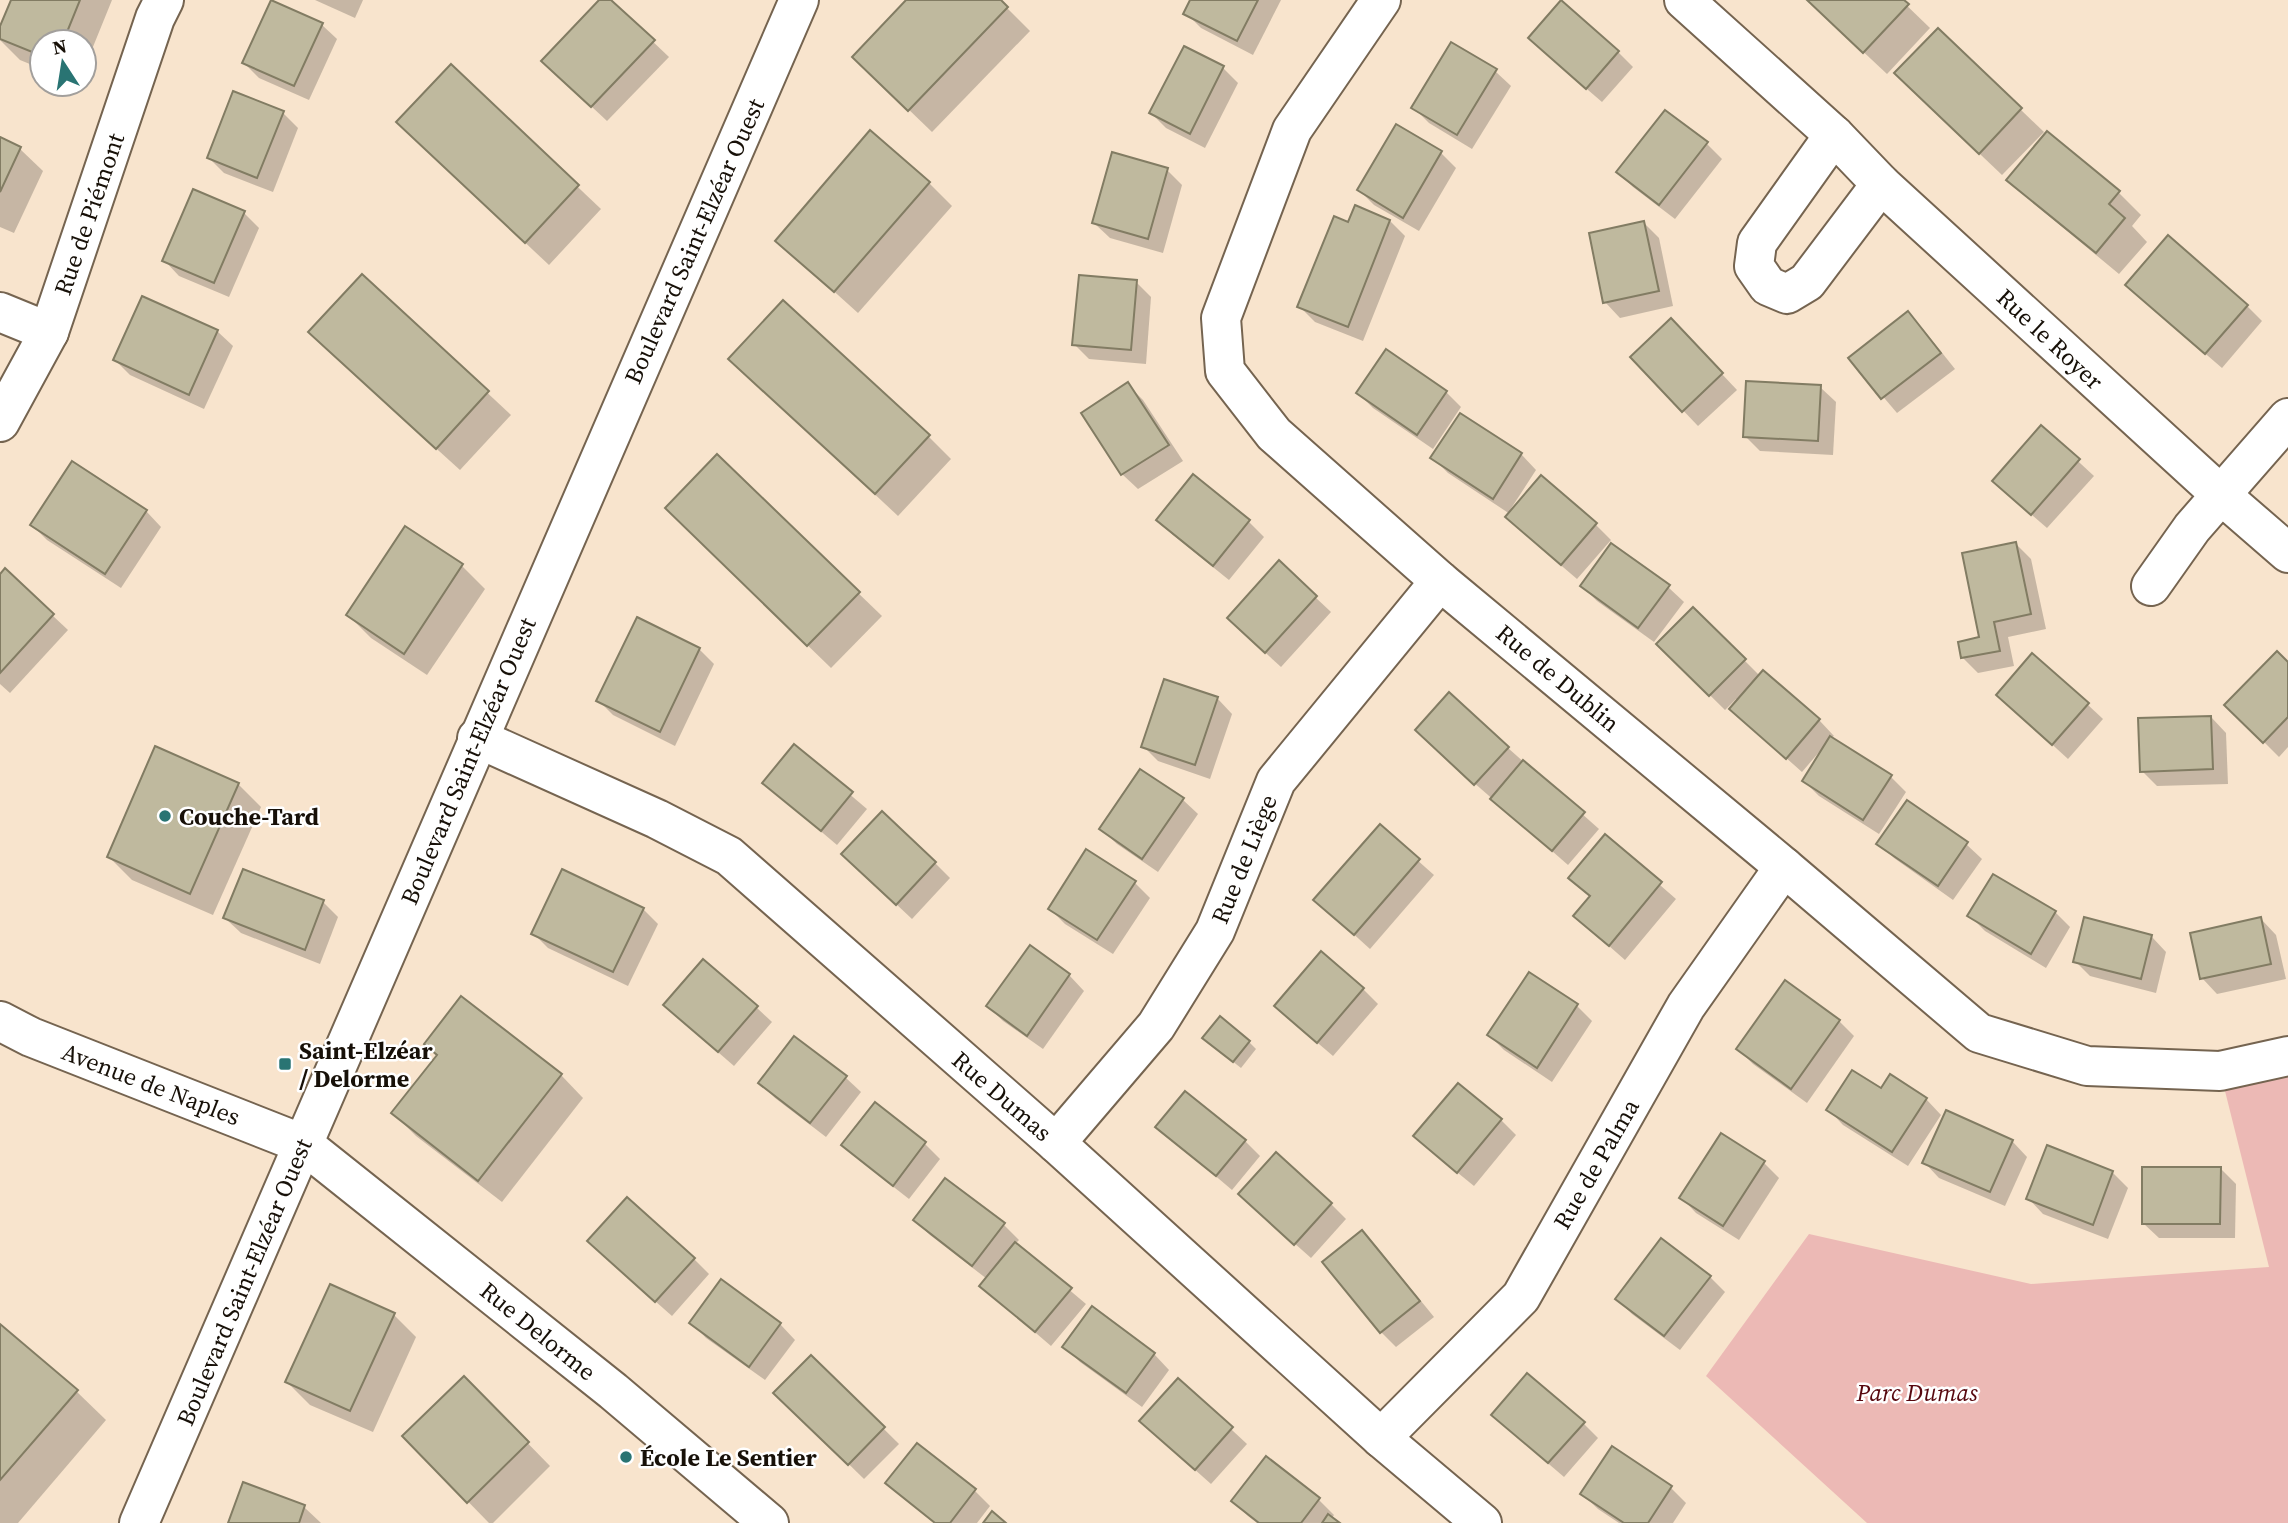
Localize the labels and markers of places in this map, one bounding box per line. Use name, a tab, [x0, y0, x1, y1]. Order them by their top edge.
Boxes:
place label: Couche-Tard	[179, 800, 319, 833]
marker: Couche-Tard	[157, 808, 173, 824]
place label: Saint-Elzéar / Delorme	[299, 1034, 434, 1095]
marker: Saint-Elzéar / Delorme	[277, 1056, 293, 1072]
place label: École Le Sentier	[640, 1441, 818, 1474]
marker: École Le Sentier	[618, 1449, 634, 1465]

